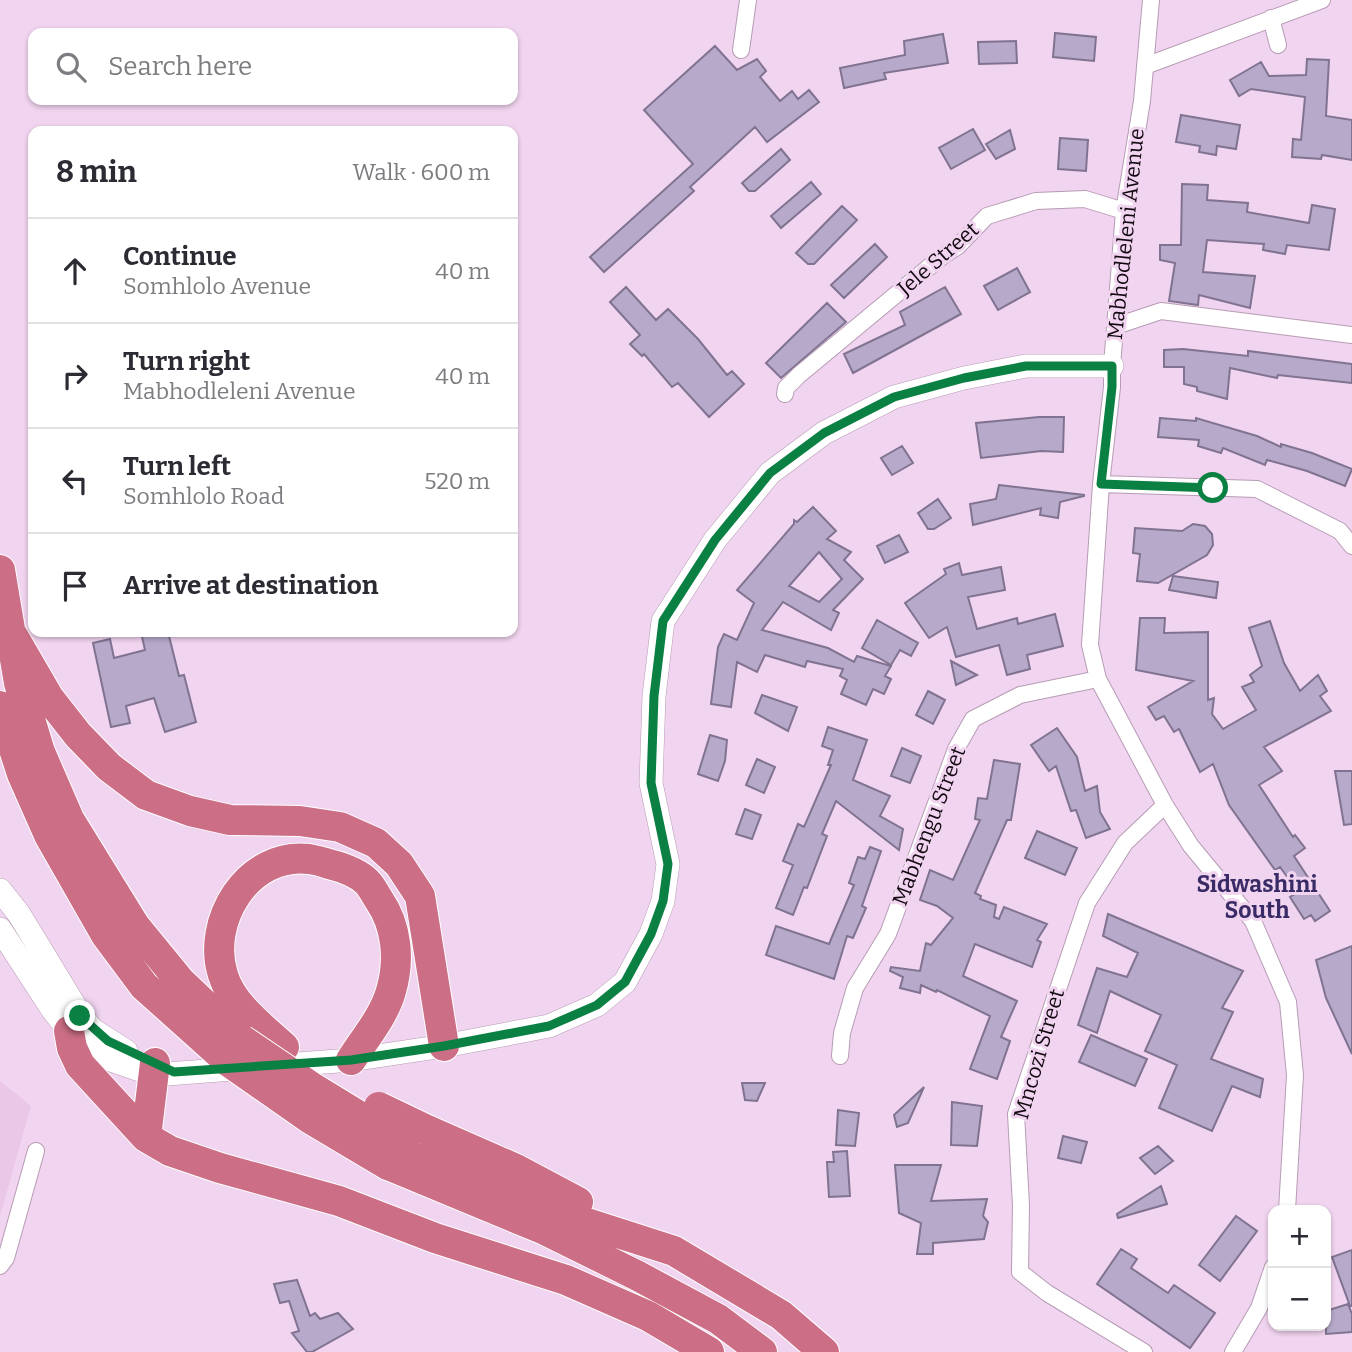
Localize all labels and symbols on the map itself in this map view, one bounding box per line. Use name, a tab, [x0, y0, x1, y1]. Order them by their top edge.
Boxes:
street label: Mabhodleleni Avenue	[1102, 127, 1150, 341]
street label: Jele Street	[891, 216, 984, 302]
route start	[1197, 472, 1228, 503]
street label: Mabhengu Street	[887, 743, 971, 909]
district label: Sidwashini South	[1196, 870, 1318, 924]
street label: Mncozi Street	[1008, 985, 1070, 1122]
route end	[64, 1000, 95, 1031]

